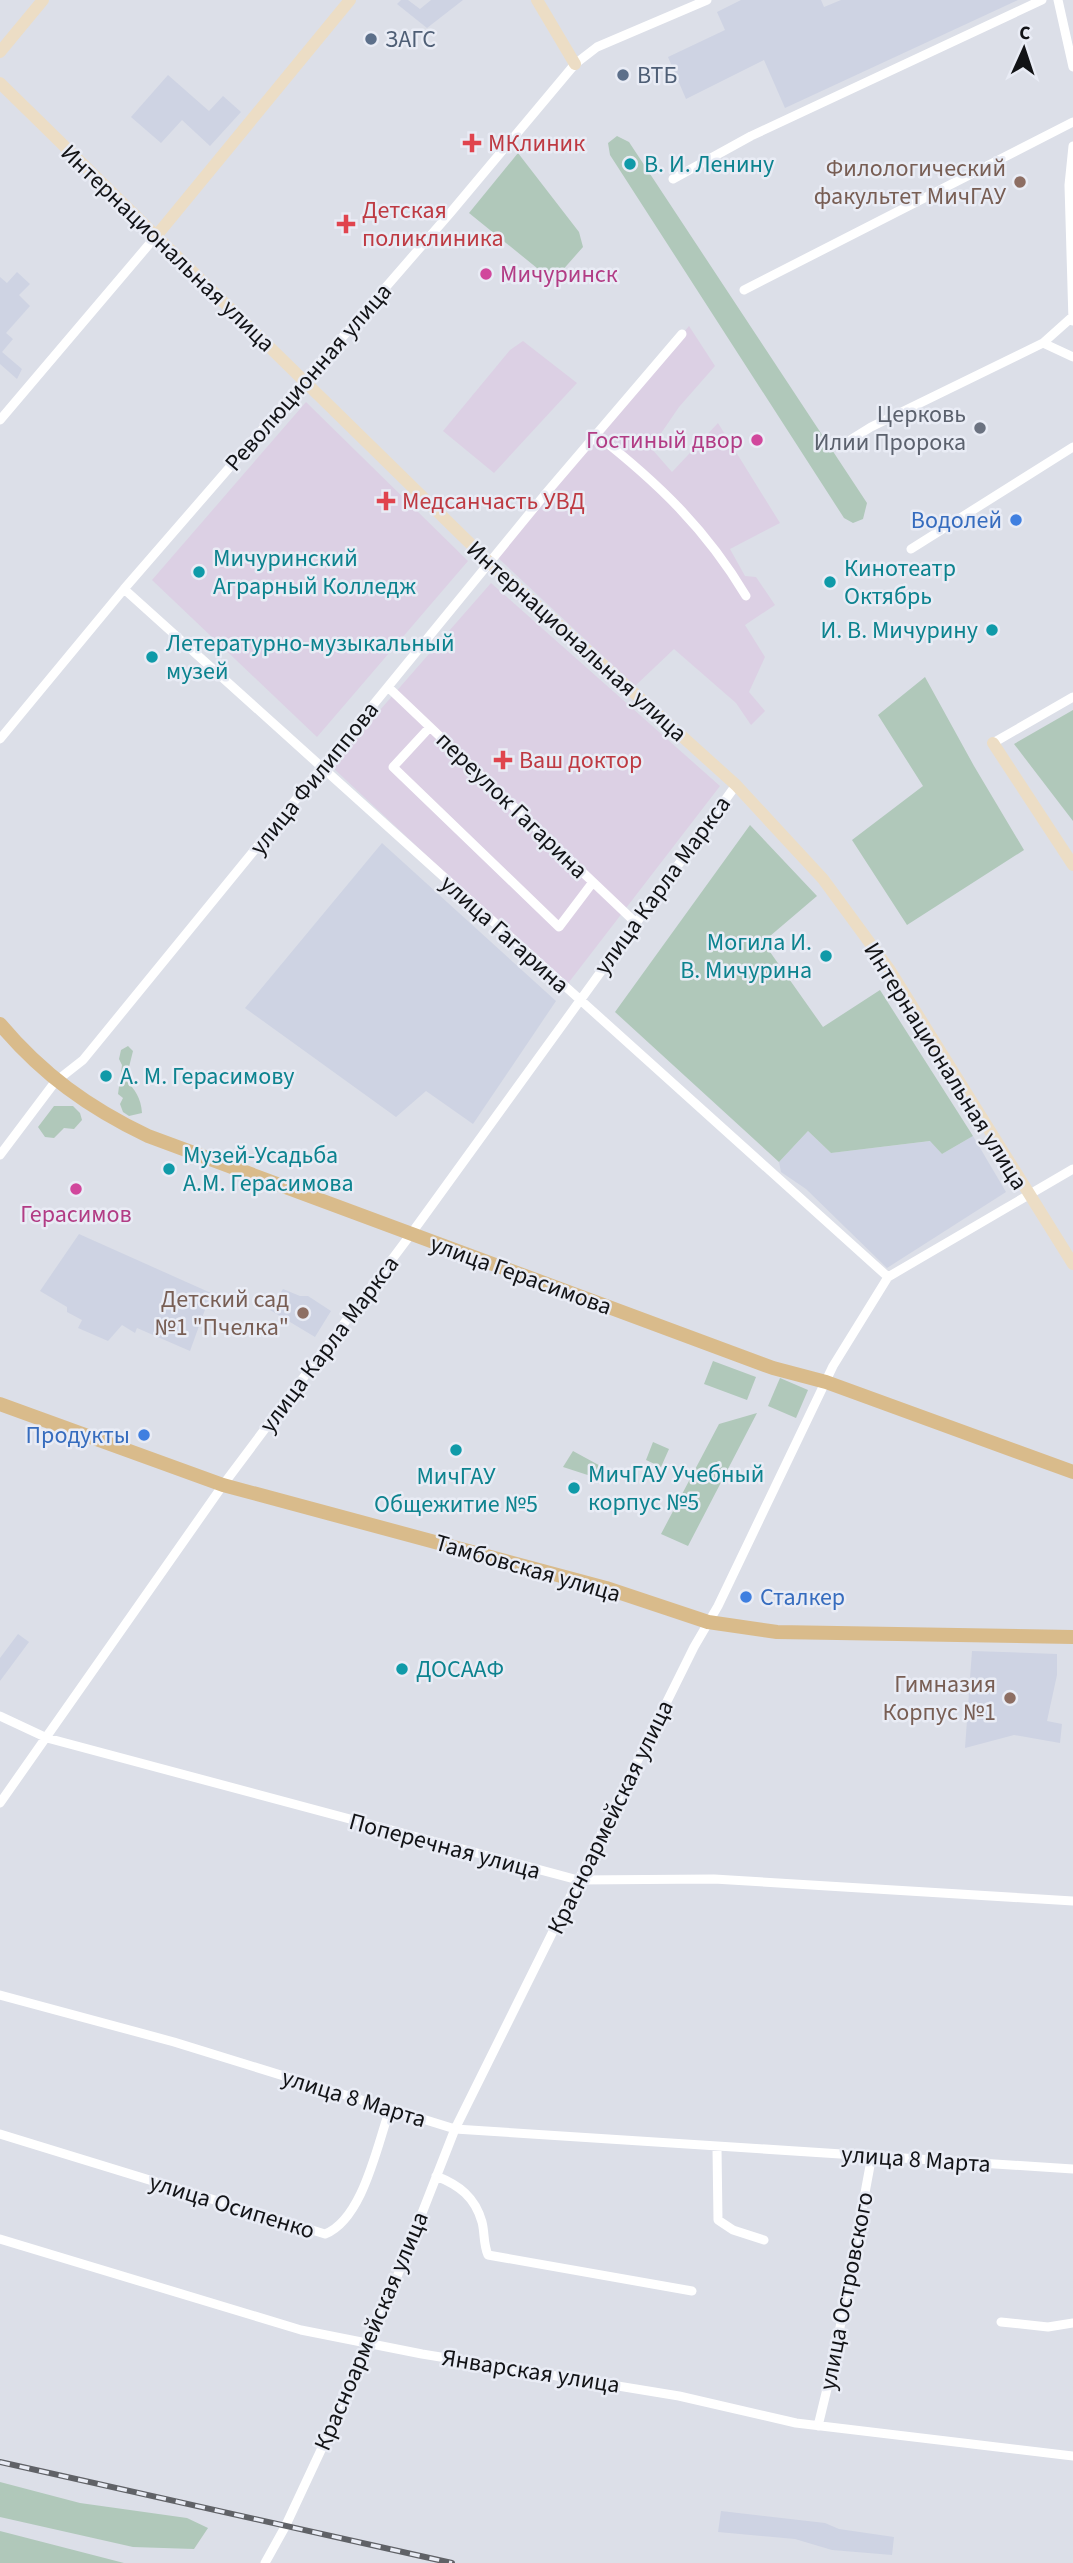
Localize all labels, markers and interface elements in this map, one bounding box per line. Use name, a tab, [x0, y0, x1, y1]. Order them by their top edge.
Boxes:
north arrow	[989, 14, 1059, 84]
text: С	[1019, 20, 1031, 47]
place label: ЗАГС	[385, 22, 436, 57]
marker: ЗАГС	[363, 31, 379, 47]
place label: ВТБ	[637, 58, 677, 93]
marker: ВТБ	[615, 67, 631, 83]
place label: МКлиник	[488, 126, 585, 161]
marker: МКлиник	[462, 133, 482, 153]
street label: Интернациональная улица	[52, 136, 283, 360]
place label: В. И. Ленину	[644, 147, 774, 182]
place label: Филологический факультет МичГАУ	[814, 151, 1007, 214]
marker: В. И. Ленину	[622, 156, 638, 172]
marker: Филологический факультет МичГАУ	[1012, 174, 1028, 190]
place label: Детская поликлиника	[362, 193, 504, 256]
marker: Детская поликлиника	[336, 214, 356, 234]
place label: Мичуринск	[500, 257, 618, 292]
marker: Мичуринск	[478, 266, 494, 282]
street label: Революционная улица	[217, 275, 400, 479]
place label: Церковь Илии Пророка	[814, 397, 966, 460]
marker: Церковь Илии Пророка	[972, 420, 988, 436]
place label: Гостиный двор	[586, 423, 743, 458]
marker: Гостиный двор	[749, 432, 765, 448]
place label: Медсанчасть УВД	[402, 484, 585, 519]
marker: Медсанчасть УВД	[376, 491, 396, 511]
place label: Водолей	[911, 503, 1002, 538]
marker: Водолей	[1008, 512, 1024, 528]
street label: Интернациональная улица	[458, 533, 695, 750]
place label: Мичуринский Аграрный Колледж	[213, 541, 416, 604]
place label: Кинотеатр Октябрь	[844, 551, 956, 614]
marker: Мичуринский Аграрный Колледж	[191, 564, 207, 580]
marker: Кинотеатр Октябрь	[822, 574, 838, 590]
place label: И. В. Мичурину	[820, 613, 978, 648]
marker: И. В. Мичурину	[984, 622, 1000, 638]
place label: Летературно-музыкальный музей	[166, 626, 455, 689]
marker: Летературно-музыкальный музей	[144, 649, 160, 665]
street label: улица Филиппова	[241, 694, 387, 863]
street label: переулок Гагарина	[428, 724, 596, 887]
place label: Ваш доктор	[519, 743, 642, 778]
marker: Ваш доктор	[493, 750, 513, 770]
street label: улица Карла Маркса	[585, 789, 739, 982]
street label: улица Гагарина	[432, 867, 577, 1002]
place label: Могила И. В. Мичурина	[680, 925, 812, 988]
street label: Интернациональная улица	[855, 935, 1036, 1197]
marker: Могила И. В. Мичурина	[818, 948, 834, 964]
place label: А. М. Герасимову	[120, 1059, 295, 1094]
marker: А. М. Герасимову	[98, 1068, 114, 1084]
place label: Музей-Усадьба А.М. Герасимова	[183, 1138, 354, 1201]
marker: Музей-Усадьба А.М. Герасимова	[161, 1161, 177, 1177]
marker: Герасимов	[68, 1181, 84, 1197]
place label: Герасимов	[20, 1197, 132, 1232]
street label: улица Герасимова	[425, 1226, 617, 1325]
street label: улица Карла Маркса	[251, 1248, 408, 1440]
place label: Детский сад №1 "Пчелка"	[154, 1282, 289, 1345]
marker: Детский сад №1 "Пчелка"	[295, 1305, 311, 1321]
place label: Продукты	[26, 1418, 130, 1453]
marker: Продукты	[136, 1427, 152, 1443]
marker: МичГАУ Общежитие №5	[448, 1442, 464, 1458]
place label: МичГАУ Учебный корпус №5	[588, 1457, 764, 1520]
place label: МичГАУ Общежитие №5	[374, 1459, 538, 1522]
marker: МичГАУ Учебный корпус №5	[566, 1480, 582, 1496]
street label: Тамбовская улица	[431, 1525, 625, 1612]
place label: Сталкер	[760, 1580, 845, 1615]
marker: Сталкер	[738, 1589, 754, 1605]
place label: ДОСААФ	[416, 1652, 504, 1687]
marker: ДОСААФ	[394, 1661, 410, 1677]
place label: Гимназия Корпус №1	[882, 1667, 996, 1730]
marker: Гимназия Корпус №1	[1002, 1690, 1018, 1706]
street label: Красноармейская улица	[538, 1694, 682, 1940]
street label: Поперечная улица	[345, 1804, 544, 1889]
street label: улица 8 Марта	[277, 2060, 430, 2137]
street label: улица 8 Марта	[840, 2137, 992, 2182]
street label: улица Осипенко	[145, 2165, 319, 2248]
street label: улица Островского	[810, 2189, 883, 2393]
street label: Красноармейская улица	[305, 2206, 438, 2456]
street label: Январская улица	[439, 2340, 622, 2403]

